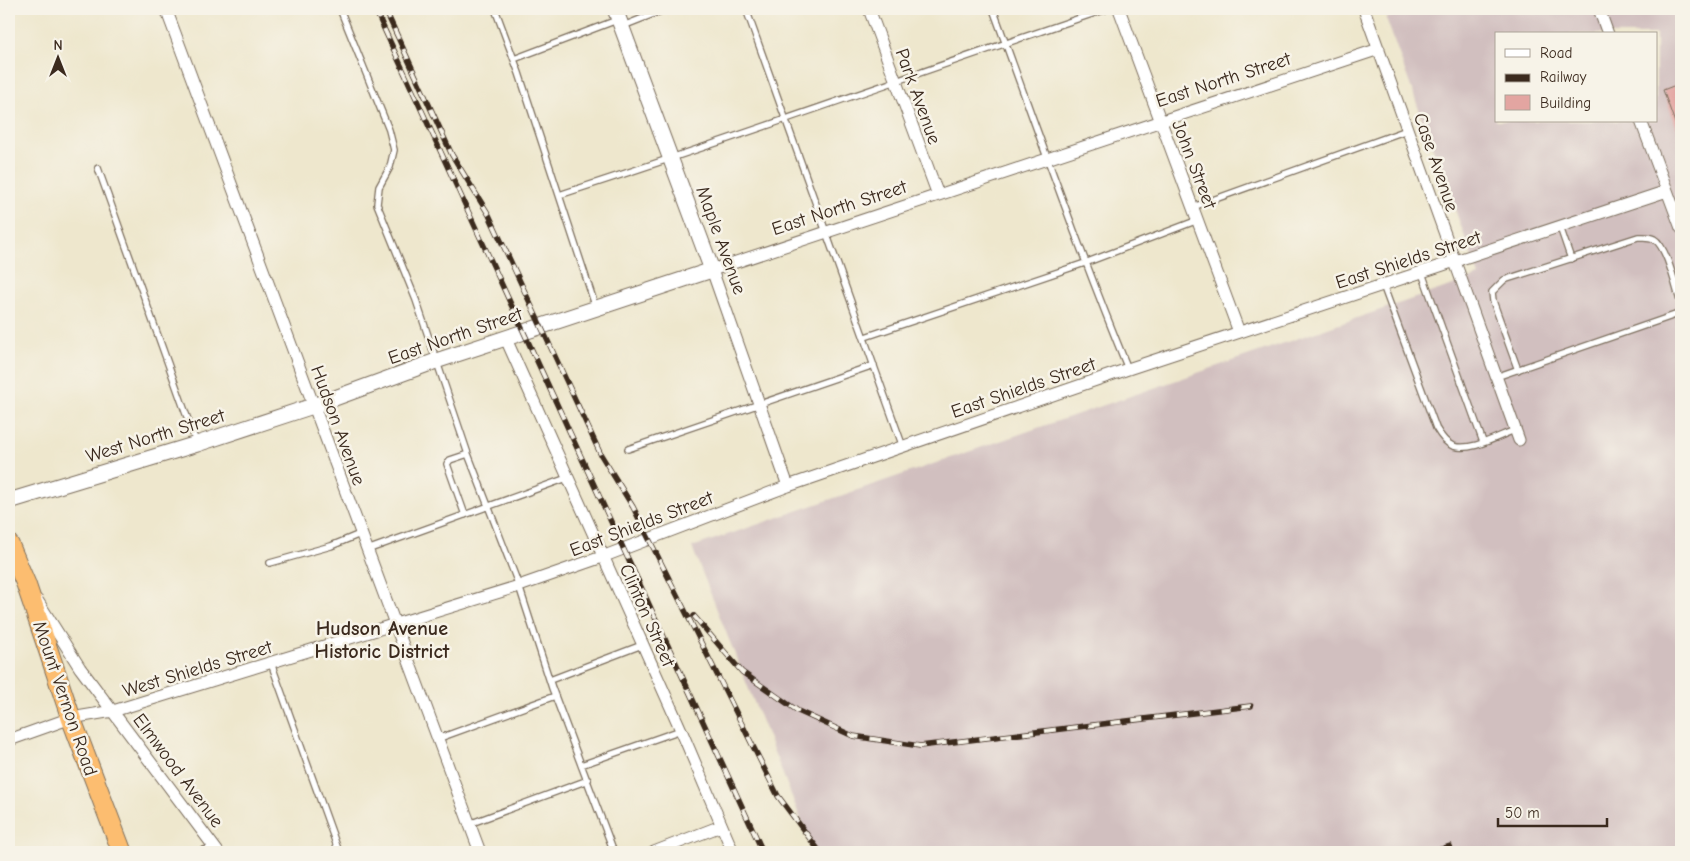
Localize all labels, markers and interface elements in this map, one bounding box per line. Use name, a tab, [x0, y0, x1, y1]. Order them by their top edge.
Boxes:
north arrow	[32, 32, 82, 82]
legend	[1495, 32, 1658, 122]
text: N	[53, 37, 63, 54]
text: Road	[1540, 44, 1572, 62]
street label: Park Avenue	[891, 45, 946, 147]
street label: East North Street	[1153, 48, 1294, 112]
text: Railway	[1540, 68, 1587, 86]
text: Building	[1540, 94, 1591, 112]
street label: Case Avenue	[1409, 110, 1463, 215]
street label: John Street	[1167, 117, 1221, 212]
street label: East North Street	[769, 176, 910, 240]
street label: Maple Avenue	[691, 183, 751, 298]
street label: East Shields Street	[1333, 226, 1484, 294]
street label: East North Street	[385, 302, 526, 369]
street label: East Shields Street	[948, 353, 1099, 423]
street label: Hudson Avenue	[306, 362, 370, 488]
street label: West North Street	[83, 404, 228, 468]
street label: East Shields Street	[567, 486, 717, 561]
street label: Clinton Street	[615, 561, 680, 671]
district label: Hudson Avenue Historic District	[315, 617, 450, 663]
street label: Mount Vernon Road	[28, 618, 102, 779]
street label: West Shields Street	[120, 636, 275, 702]
street label: Elmwood Avenue	[128, 709, 228, 832]
scale bar	[1498, 796, 1606, 828]
text: 50 m	[1505, 804, 1540, 822]

